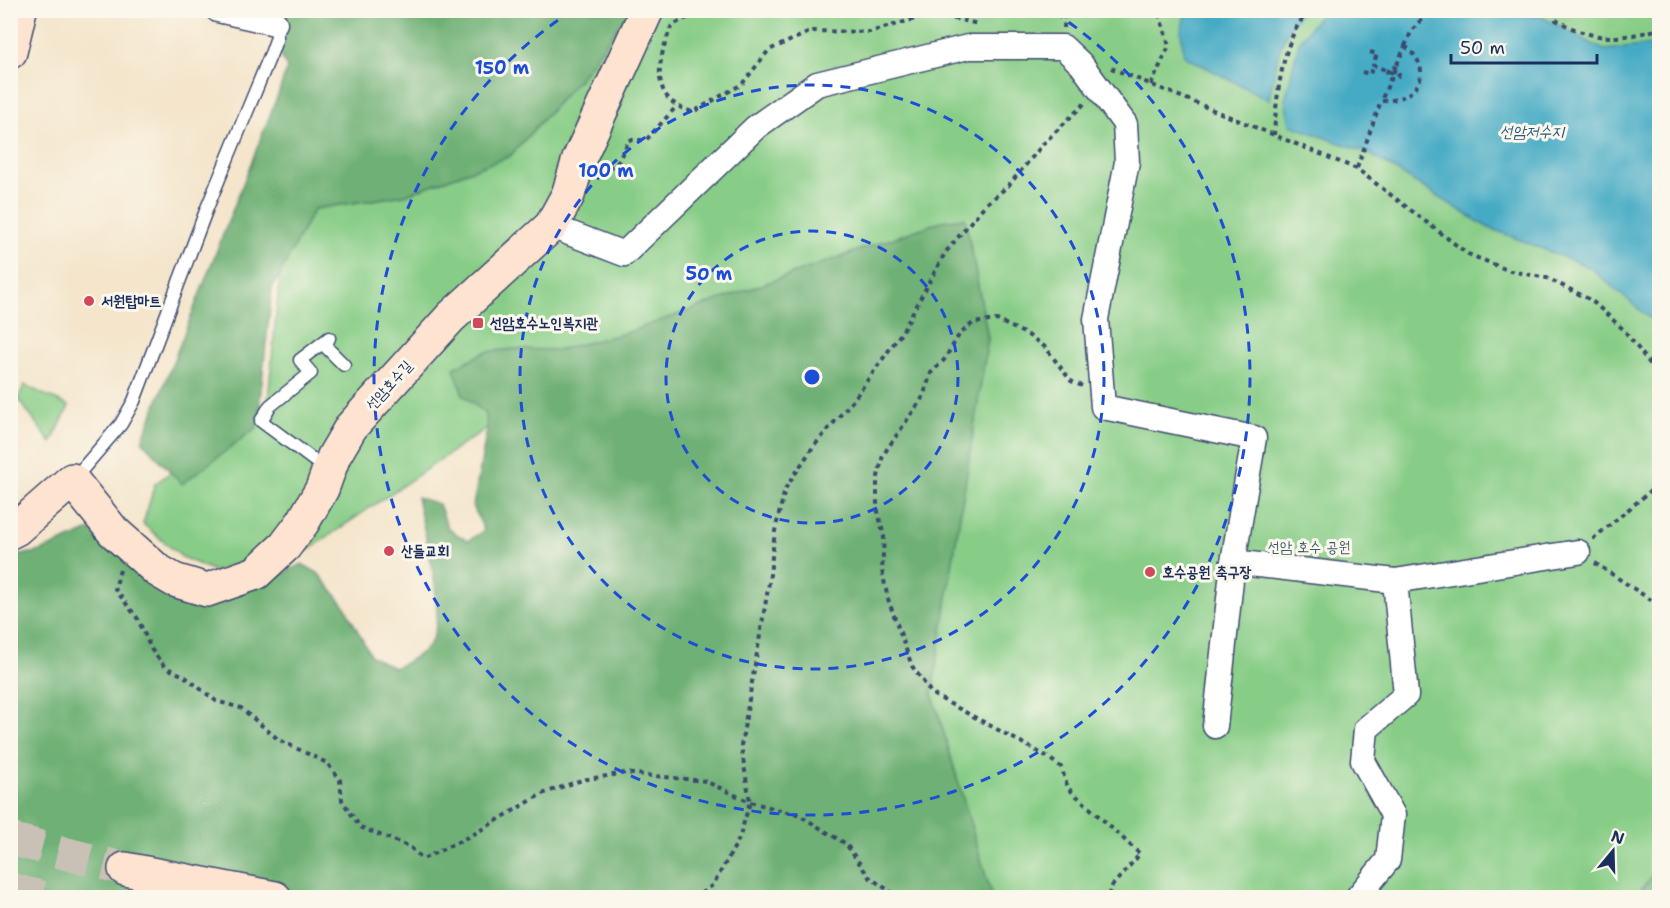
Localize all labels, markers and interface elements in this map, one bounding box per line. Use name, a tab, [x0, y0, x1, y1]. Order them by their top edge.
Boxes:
scale bar	[1451, 27, 1596, 65]
text: 50 m	[1460, 36, 1505, 60]
text: 150 m	[475, 56, 530, 80]
water label: 선암저수지	[1500, 121, 1566, 142]
text: 100 m	[578, 159, 634, 183]
text: 50 m	[686, 262, 733, 286]
place label: 서원탑마트	[101, 291, 161, 311]
marker: 서원탑마트	[82, 294, 96, 308]
place label: 선암호수노인복지관	[490, 313, 599, 333]
marker: 선암호수노인복지관	[471, 316, 485, 330]
street label: 선암호수길	[361, 356, 417, 414]
centre of rings	[802, 367, 822, 387]
park label: 선암 호수 공원	[1268, 537, 1350, 557]
place label: 산들교회	[401, 541, 449, 561]
marker: 산들교회	[382, 544, 396, 558]
place label: 호수공원 축구장	[1162, 562, 1252, 582]
marker: 호수공원 축구장	[1143, 565, 1157, 579]
north arrow	[1583, 821, 1643, 881]
text: N	[1608, 825, 1627, 849]

